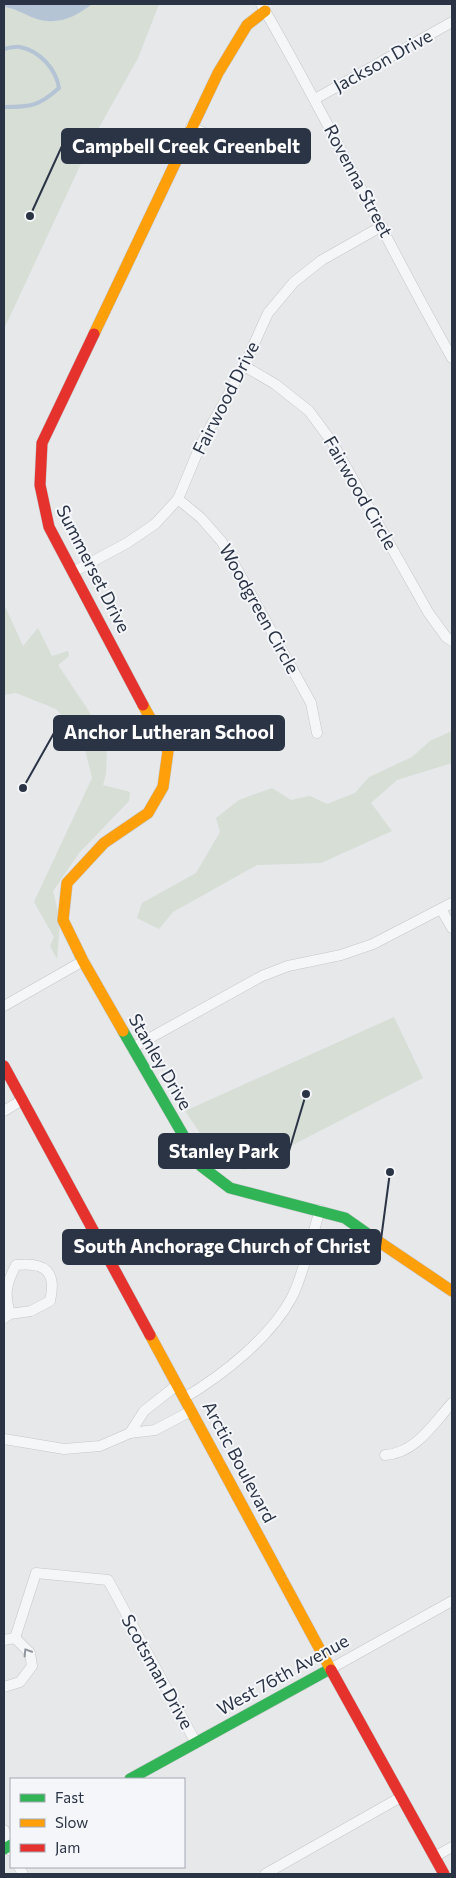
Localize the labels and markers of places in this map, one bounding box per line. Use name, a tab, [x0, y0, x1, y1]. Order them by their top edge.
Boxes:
callout: Campbell Creek Greenbelt	[62, 129, 310, 163]
callout: Anchor Lutheran School	[54, 716, 284, 750]
callout: Stanley Park	[159, 1134, 289, 1168]
callout: South Anchorage Church of Christ	[63, 1230, 380, 1264]

